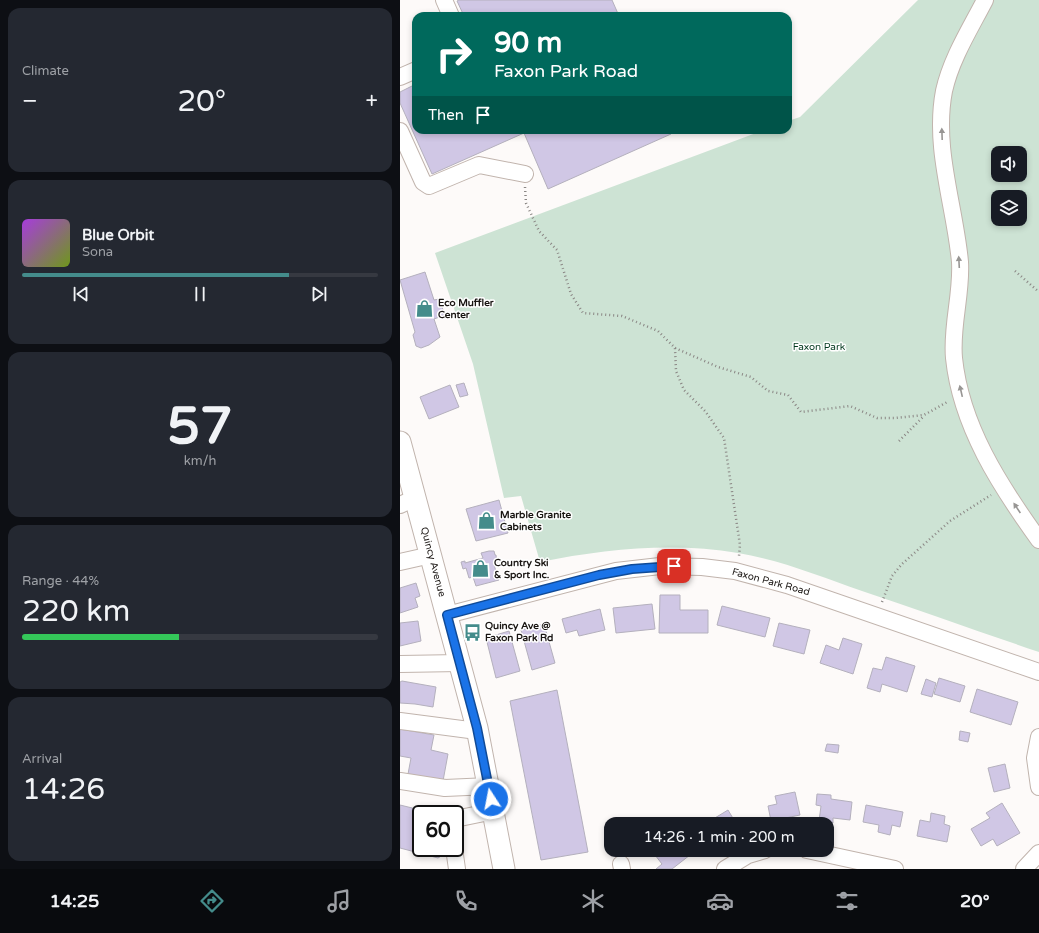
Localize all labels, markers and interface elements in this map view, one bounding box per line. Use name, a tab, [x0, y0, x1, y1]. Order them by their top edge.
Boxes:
text: 90 m	[494, 26, 562, 60]
icon: right	[428, 28, 480, 80]
text: Faxon Park Road	[494, 60, 638, 82]
text: Climate	[22, 63, 69, 79]
text: 20°	[177, 83, 226, 120]
text: −	[22, 88, 38, 114]
text: +	[366, 88, 378, 114]
icon: arrive	[472, 104, 494, 126]
text: Then	[428, 106, 464, 124]
one-way arrow	[939, 127, 945, 140]
map controls	[991, 146, 1027, 226]
button: sound	[991, 146, 1027, 182]
button: layers	[991, 190, 1027, 226]
text: Blue Orbit	[82, 226, 154, 244]
text: Sona	[82, 244, 113, 260]
one-way arrow	[956, 256, 963, 268]
icon: previous	[70, 283, 92, 305]
icon: pause	[189, 283, 211, 305]
icon: next	[308, 283, 330, 305]
place label: Eco Muffler Center	[438, 297, 494, 321]
shop icon: Eco Muffler Center	[415, 299, 435, 319]
park label: Faxon Park	[793, 341, 846, 353]
one-way arrow	[957, 385, 963, 397]
text: 57	[167, 395, 233, 458]
text: km/h	[184, 453, 216, 469]
one-way arrow	[1013, 502, 1020, 514]
place label: Marble Granite Cabinets	[500, 509, 572, 533]
shop icon: Marble Granite Cabinets	[477, 511, 497, 531]
street label: Quincy Avenue	[418, 526, 448, 599]
pin	[657, 549, 691, 583]
icon: arrive	[663, 555, 685, 577]
place label: Country Ski & Sport Inc.	[494, 557, 550, 581]
shop icon: Country Ski & Sport Inc.	[471, 559, 491, 579]
street label: Faxon Park Road	[731, 566, 811, 598]
text: Range · 44%	[22, 573, 99, 589]
text: 220 km	[22, 593, 130, 630]
place label: Quincy Ave @ Faxon Park Rd	[485, 620, 553, 644]
bus stop icon: Quincy Ave @ Faxon Park Rd	[462, 622, 482, 642]
text: Arrival	[22, 751, 62, 767]
text: 14:26	[22, 771, 105, 808]
position arrow	[470, 778, 512, 820]
speed limit sign: 60	[412, 805, 464, 857]
text: 14:26 · 1 min · 200 m	[644, 828, 794, 846]
icon: directions	[198, 887, 226, 915]
icon: music	[325, 887, 353, 915]
icon: phone	[452, 887, 480, 915]
icon: climate	[579, 887, 607, 915]
icon: car	[706, 887, 734, 915]
icon: filters	[833, 887, 861, 915]
text: 14:25	[49, 890, 99, 912]
text: 20°	[960, 890, 989, 912]

